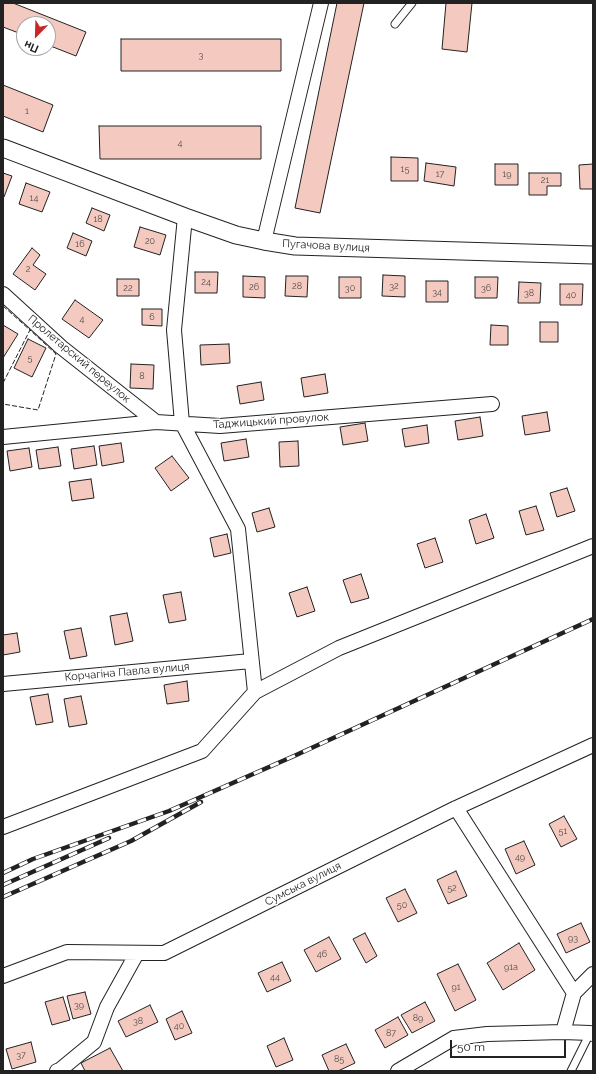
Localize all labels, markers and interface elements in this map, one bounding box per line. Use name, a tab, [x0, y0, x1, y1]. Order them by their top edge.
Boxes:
north arrow	[16, 16, 56, 56]
text: Пн	[22, 38, 41, 55]
house number: 3	[199, 50, 203, 60]
house number: 1	[25, 106, 29, 116]
house number: 4	[178, 138, 182, 148]
house number: 15	[401, 164, 409, 174]
house number: 17	[436, 169, 444, 179]
house number: 19	[502, 169, 512, 179]
house number: 21	[541, 175, 549, 185]
house number: 14	[30, 193, 38, 203]
house number: 18	[93, 214, 103, 224]
house number: 20	[145, 236, 155, 246]
street label: Пугачова вулиця	[282, 237, 370, 255]
house number: 16	[75, 239, 85, 249]
house number: 2	[26, 264, 30, 274]
house number: 24	[201, 277, 211, 287]
house number: 28	[292, 281, 302, 291]
house number: 32	[389, 281, 399, 291]
house number: 26	[249, 282, 259, 292]
house number: 22	[123, 283, 133, 293]
house number: 30	[345, 283, 355, 293]
house number: 36	[481, 283, 491, 293]
house number: 34	[432, 287, 442, 297]
house number: 38	[524, 288, 534, 298]
house number: 40	[566, 290, 576, 300]
street label: Пролетарский переулок	[25, 312, 133, 406]
house number: 6	[149, 312, 155, 322]
house number: 4	[80, 314, 84, 324]
house number: 5	[28, 353, 32, 363]
house number: 8	[139, 371, 145, 381]
street label: Таджицький провулок	[212, 410, 330, 432]
street label: Корчагіна Павла вулиця	[64, 660, 190, 684]
house number: 51	[559, 826, 567, 836]
house number: 49	[515, 852, 525, 862]
street label: Сумська вулиця	[263, 859, 343, 909]
house number: 52	[447, 883, 457, 893]
house number: 50	[397, 900, 407, 910]
house number: 93	[568, 933, 578, 943]
house number: 46	[317, 949, 327, 959]
house number: 91а	[504, 962, 518, 972]
house number: 44	[270, 972, 280, 982]
house number: 91	[451, 982, 461, 992]
house number: 39	[74, 1000, 84, 1010]
house number: 89	[413, 1013, 423, 1023]
house number: 38	[133, 1016, 143, 1026]
house number: 40	[174, 1021, 184, 1031]
house number: 87	[386, 1028, 396, 1038]
scale bar	[452, 1032, 568, 1058]
text: 50 m	[457, 1040, 485, 1054]
house number: 37	[16, 1050, 26, 1060]
house number: 85	[334, 1054, 344, 1064]

